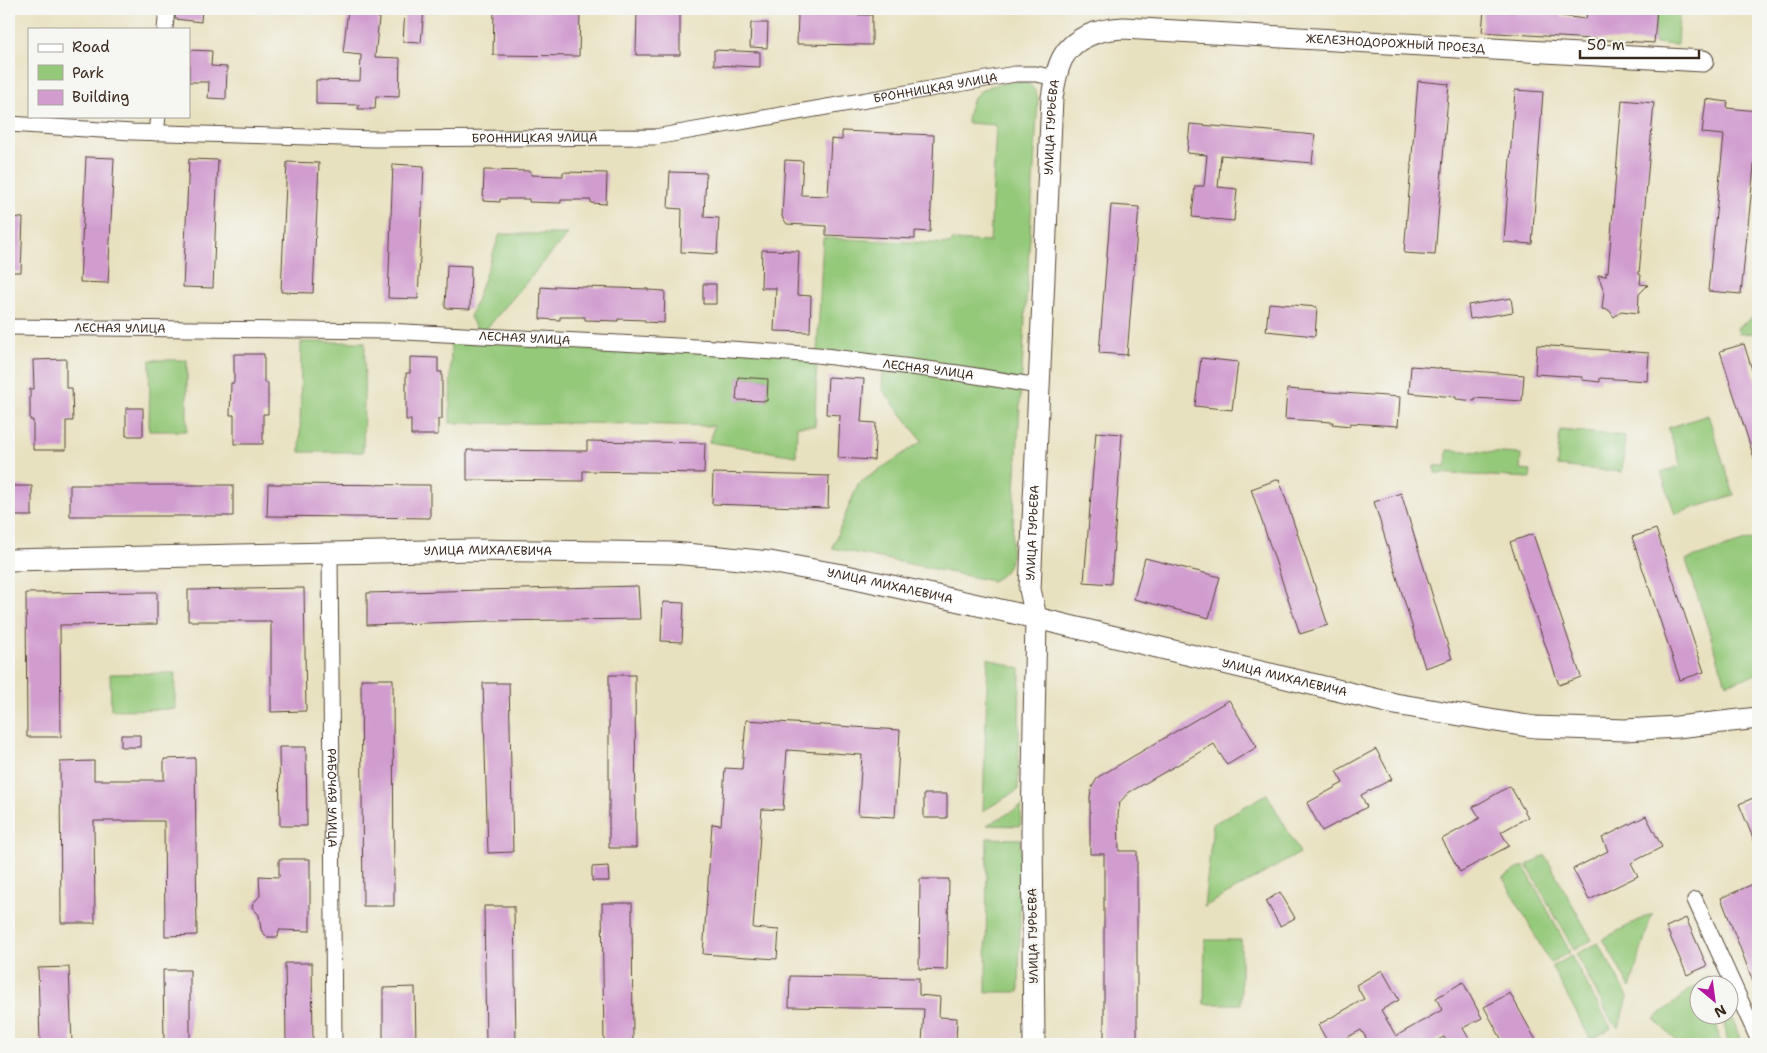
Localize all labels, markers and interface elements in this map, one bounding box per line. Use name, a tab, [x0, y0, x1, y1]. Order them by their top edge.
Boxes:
legend	[28, 28, 190, 118]
scale bar	[1580, 28, 1698, 60]
street label: ЖЕЛЕЗНОДОРОЖНЫЙ ПРОЕЗД	[1305, 30, 1485, 57]
text: 50 m	[1587, 35, 1625, 55]
text: Road	[72, 37, 110, 57]
text: Park	[72, 63, 104, 83]
street label: БРОННИЦКАЯ УЛИЦА	[872, 69, 999, 107]
street label: УЛИЦА ГУРЬЕВА	[1041, 78, 1063, 175]
text: Building	[72, 87, 129, 107]
street label: БРОННИЦКАЯ УЛИЦА	[472, 129, 598, 146]
street label: ЛЕСНАЯ УЛИЦА	[74, 320, 166, 337]
street label: ЛЕСНАЯ УЛИЦА	[479, 328, 571, 349]
street label: ЛЕСНАЯ УЛИЦА	[882, 355, 975, 383]
street label: УЛИЦА ГУРЬЕВА	[1022, 484, 1043, 581]
street label: УЛИЦА МИХАЛЕВИЧА	[423, 542, 553, 559]
street label: УЛИЦА МИХАЛЕВИЧА	[826, 564, 955, 607]
street label: УЛИЦА МИХАЛЕВИЧА	[1220, 655, 1349, 700]
street label: РАБОЧАЯ УЛИЦА	[324, 748, 340, 848]
street label: УЛИЦА ГУРЬЕВА	[1024, 888, 1042, 984]
north arrow	[1690, 976, 1740, 1026]
text: N	[1711, 1001, 1730, 1022]

